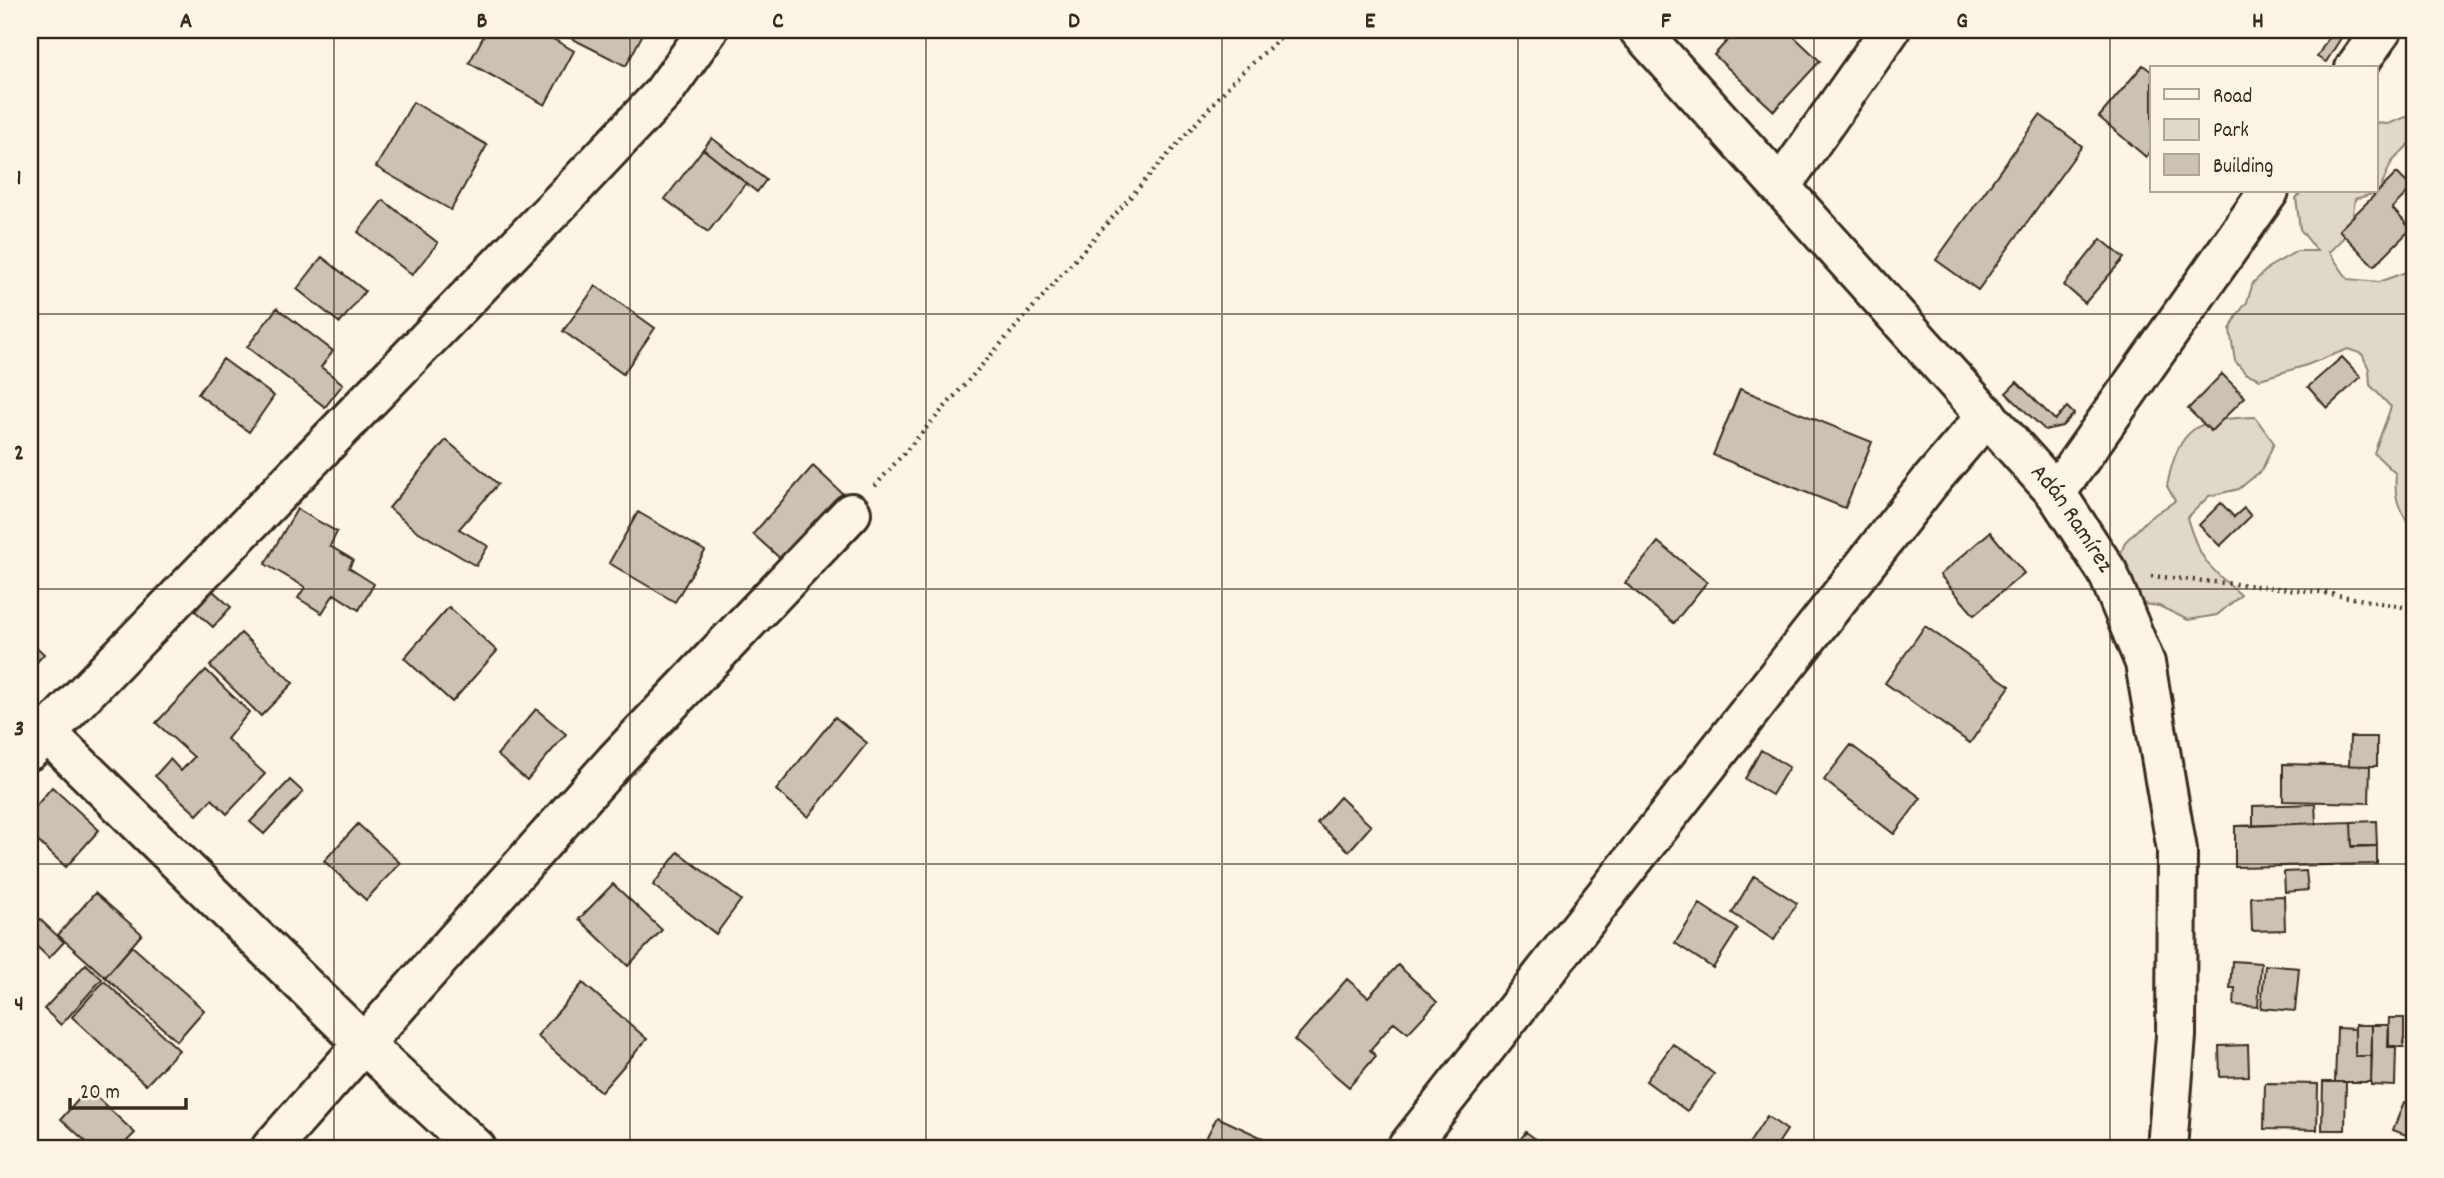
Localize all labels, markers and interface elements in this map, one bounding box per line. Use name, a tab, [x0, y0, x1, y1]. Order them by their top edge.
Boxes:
text: A	[180, 6, 192, 39]
text: B	[477, 6, 488, 39]
text: C	[772, 6, 784, 39]
text: D	[1068, 6, 1080, 39]
text: E	[1365, 6, 1376, 39]
text: F	[1661, 6, 1672, 39]
text: G	[1956, 6, 1968, 39]
text: H	[2252, 6, 2264, 39]
legend	[2150, 66, 2378, 192]
text: Road	[2213, 83, 2252, 113]
text: Park	[2213, 117, 2249, 147]
text: Building	[2213, 153, 2273, 183]
text: 1	[16, 163, 22, 196]
text: 2	[14, 438, 24, 471]
street label: Adán Ramírez	[2021, 457, 2121, 580]
text: 3	[14, 714, 24, 747]
text: 4	[14, 989, 24, 1022]
scale bar	[70, 1066, 186, 1110]
text: 20 m	[80, 1079, 120, 1109]

